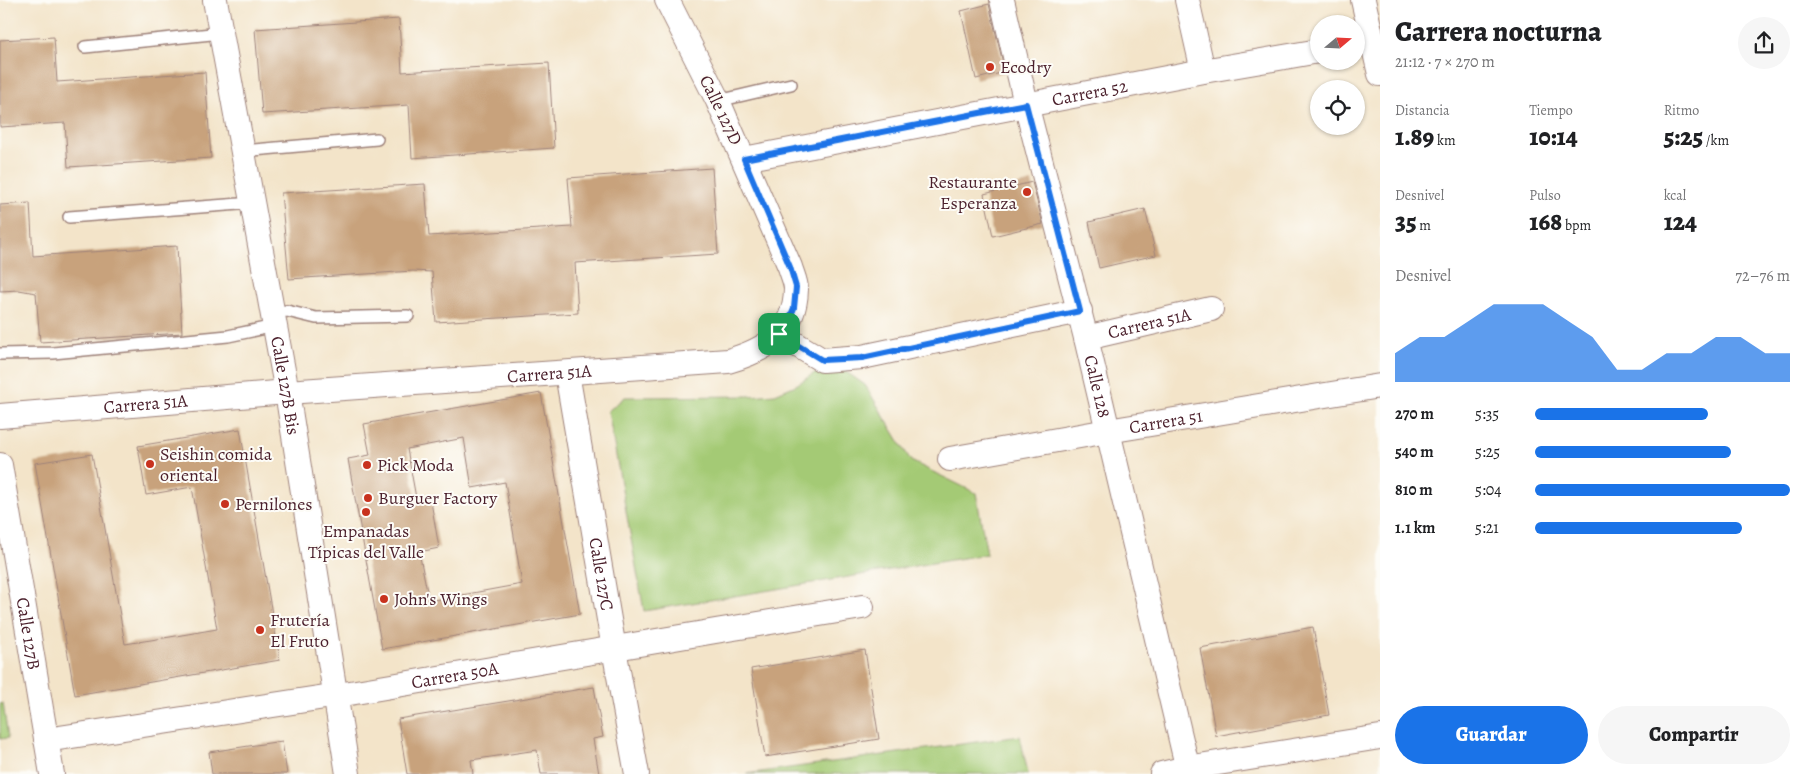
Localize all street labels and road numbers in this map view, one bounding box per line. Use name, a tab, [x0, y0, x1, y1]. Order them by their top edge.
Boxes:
street label: Calle 127D	[694, 71, 748, 149]
street label: Carrera 52	[1050, 74, 1130, 112]
street label: Carrera 51A	[1105, 302, 1194, 345]
street label: Calle 127B Bis	[265, 334, 306, 437]
street label: Calle 128	[1078, 353, 1116, 420]
street label: Carrera 51A	[506, 359, 593, 388]
street label: Carrera 51A	[102, 388, 189, 419]
street label: Carrera 51	[1127, 404, 1204, 439]
street label: Calle 127C	[583, 536, 619, 612]
street label: Calle 127B	[10, 596, 46, 672]
street label: Carrera 50A	[409, 656, 501, 695]

